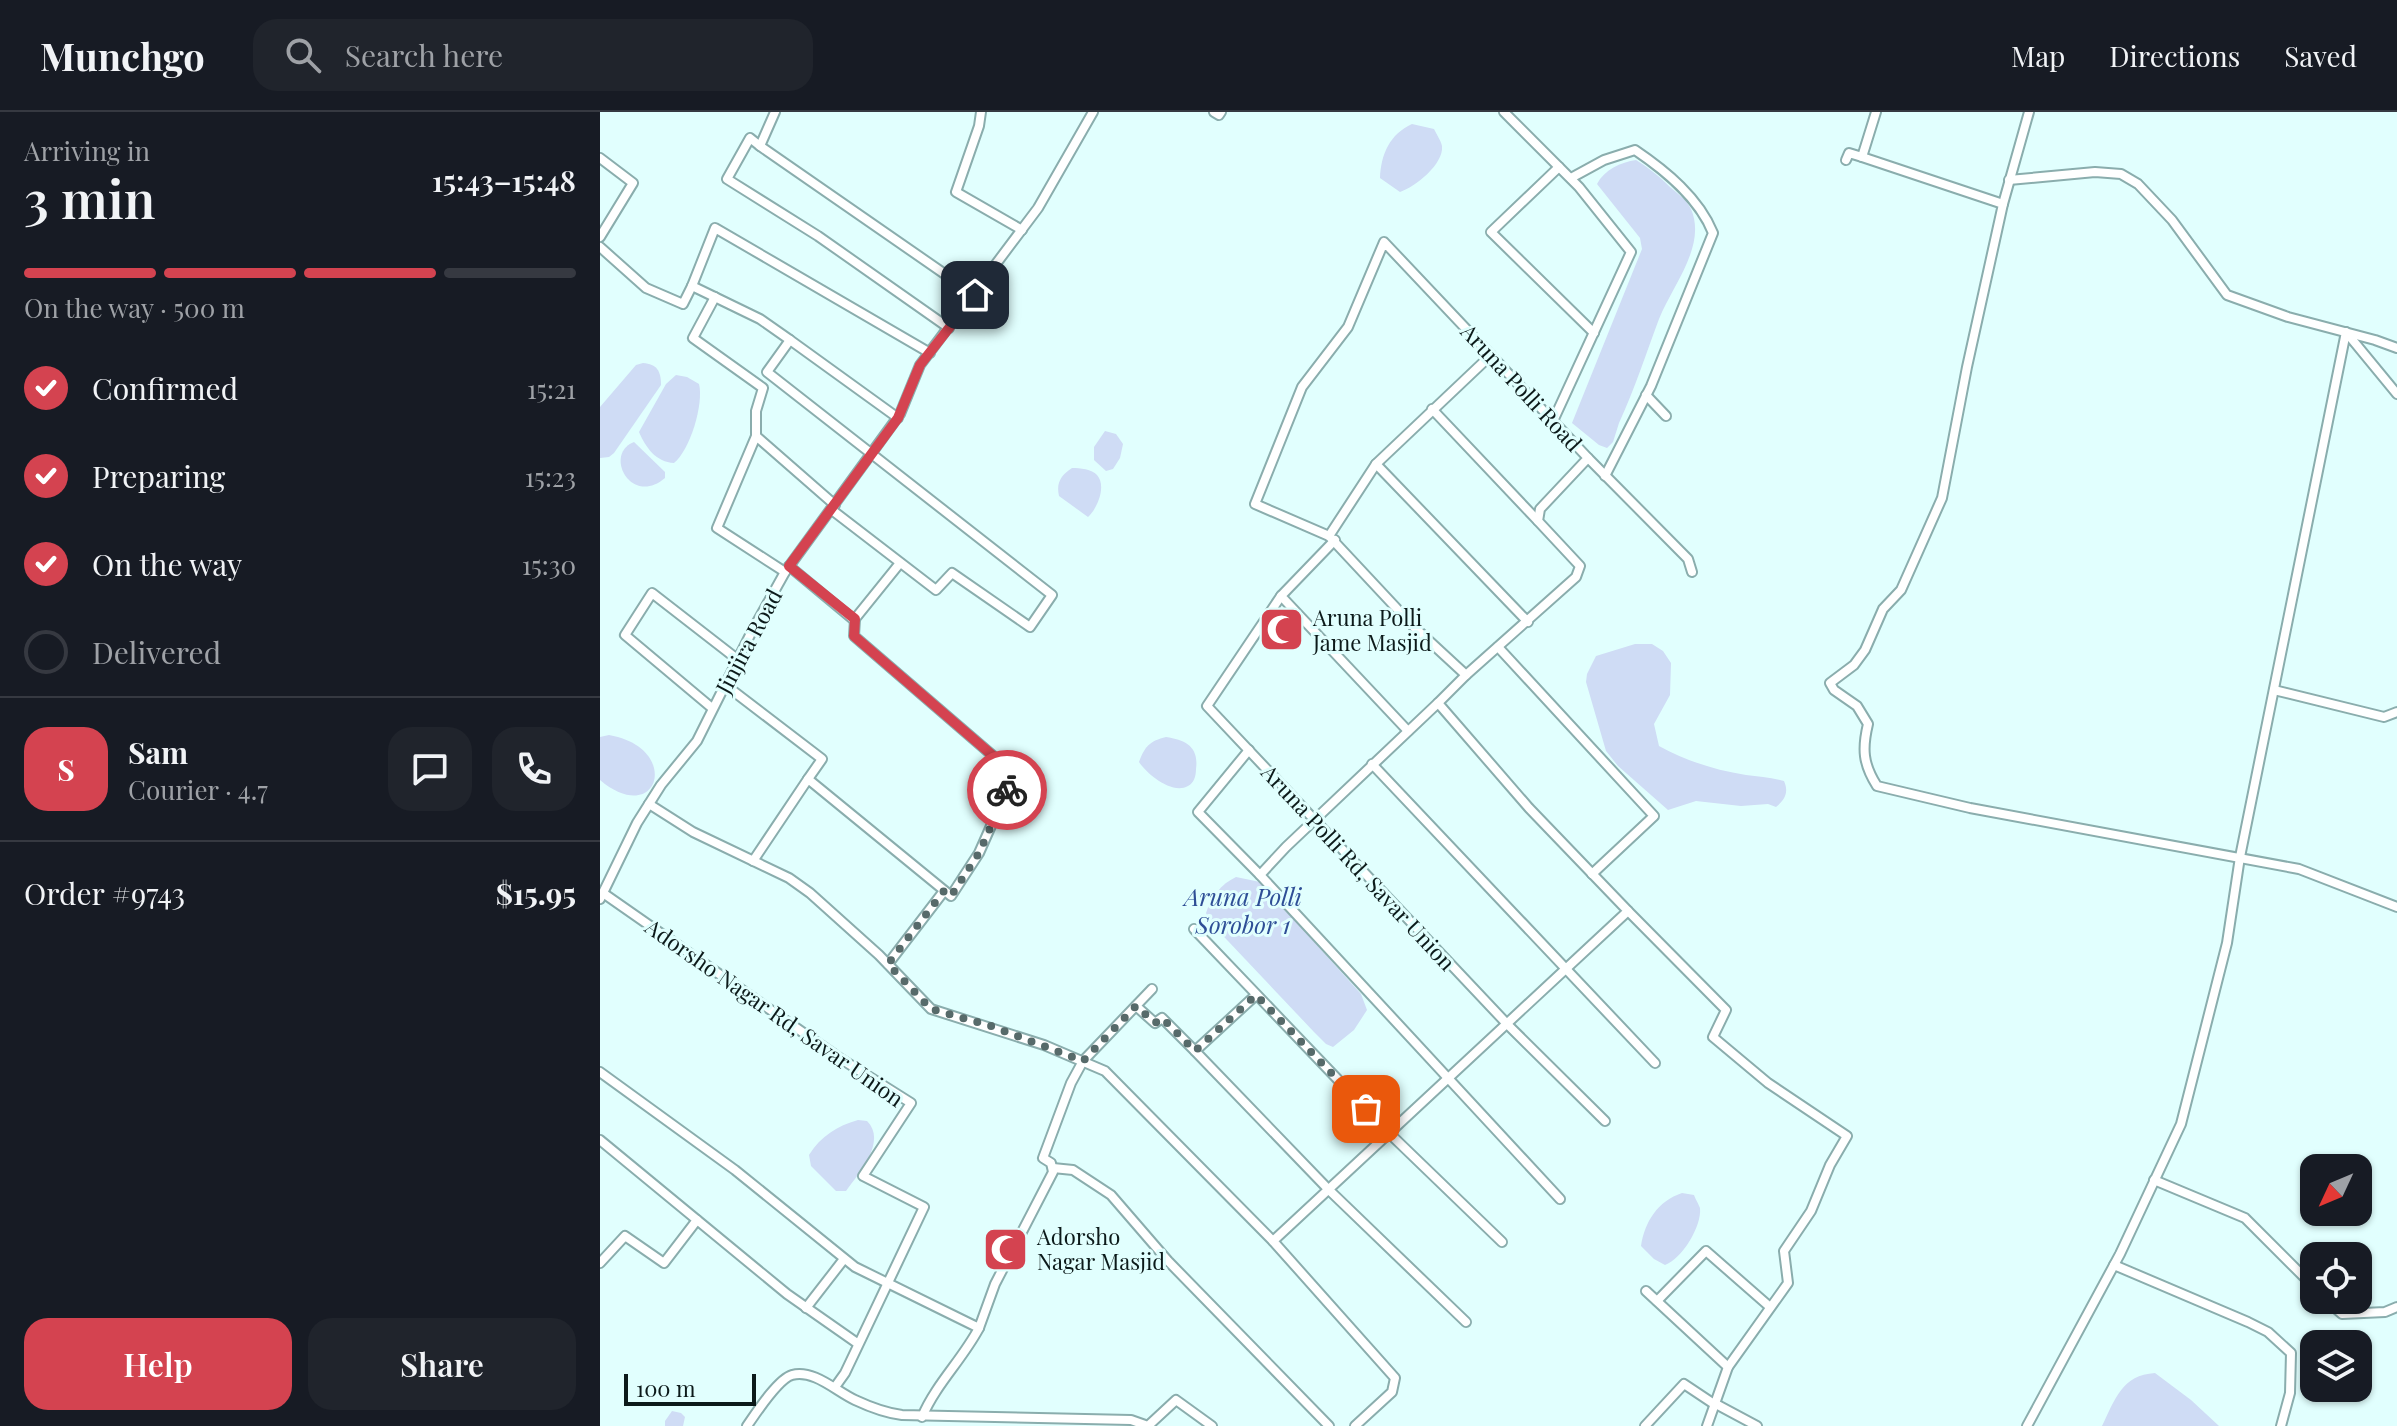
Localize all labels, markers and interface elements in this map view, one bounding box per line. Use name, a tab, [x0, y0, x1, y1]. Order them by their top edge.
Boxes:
search box	[253, 19, 813, 91]
text: Munchgo	[40, 30, 205, 81]
icon: search	[281, 33, 325, 77]
text: Search here	[345, 35, 503, 75]
text: Map	[2011, 37, 2065, 74]
text: Directions	[2109, 37, 2240, 74]
text: Saved	[2284, 37, 2357, 74]
text: Arriving in	[24, 133, 150, 168]
text: 15:43–15:48	[432, 160, 576, 200]
text: 3 min	[24, 163, 155, 232]
pin	[941, 261, 1009, 329]
icon: home	[953, 273, 997, 317]
text: On the way · 500 m	[24, 290, 245, 325]
street label: Aruna Polli Road	[1454, 316, 1589, 458]
icon: check	[24, 366, 68, 410]
text: Confirmed	[92, 368, 238, 408]
text: 15:21	[527, 371, 576, 406]
icon: check	[24, 454, 68, 498]
text: Preparing	[92, 456, 225, 496]
text: 15:23	[525, 459, 576, 494]
icon: check	[24, 542, 68, 586]
text: On the way	[92, 544, 242, 584]
text: 15:30	[522, 547, 576, 582]
street label: Jinjira Road	[707, 583, 788, 700]
place label: Aruna Polli Jame Masjid	[1312, 602, 1432, 657]
mosque icon: Aruna Polli Jame Masjid	[1258, 606, 1306, 654]
text: Delivered	[92, 632, 221, 672]
button: chat	[388, 727, 472, 811]
button: phone	[492, 727, 576, 811]
text: Sam	[128, 732, 188, 772]
text: S	[57, 749, 75, 789]
courier	[967, 750, 1047, 830]
street label: Aruna Polli Rd, Savar Union	[1255, 757, 1463, 977]
icon: bike	[985, 768, 1029, 812]
text: Courier · 4.7	[128, 772, 268, 807]
text: Order #9743	[24, 873, 185, 913]
text: $15.95	[496, 873, 576, 913]
water label: Aruna Polli Sorobor 1	[1181, 880, 1303, 940]
street label: Adorsho Nagar Rd, Savar Union	[639, 911, 910, 1113]
pin	[1332, 1075, 1400, 1143]
icon: bag	[1344, 1087, 1388, 1131]
north arrow	[2300, 1154, 2372, 1226]
map controls	[2300, 1154, 2372, 1402]
place label: Adorsho Nagar Masjid	[1036, 1221, 1165, 1276]
mosque icon: Adorsho Nagar Masjid	[982, 1225, 1030, 1273]
button: locate	[2300, 1242, 2372, 1314]
button: Help	[24, 1318, 292, 1410]
button: Share	[308, 1318, 576, 1410]
button: layers	[2300, 1330, 2372, 1402]
scale bar	[624, 1370, 756, 1406]
text: 100 m	[636, 1373, 696, 1403]

